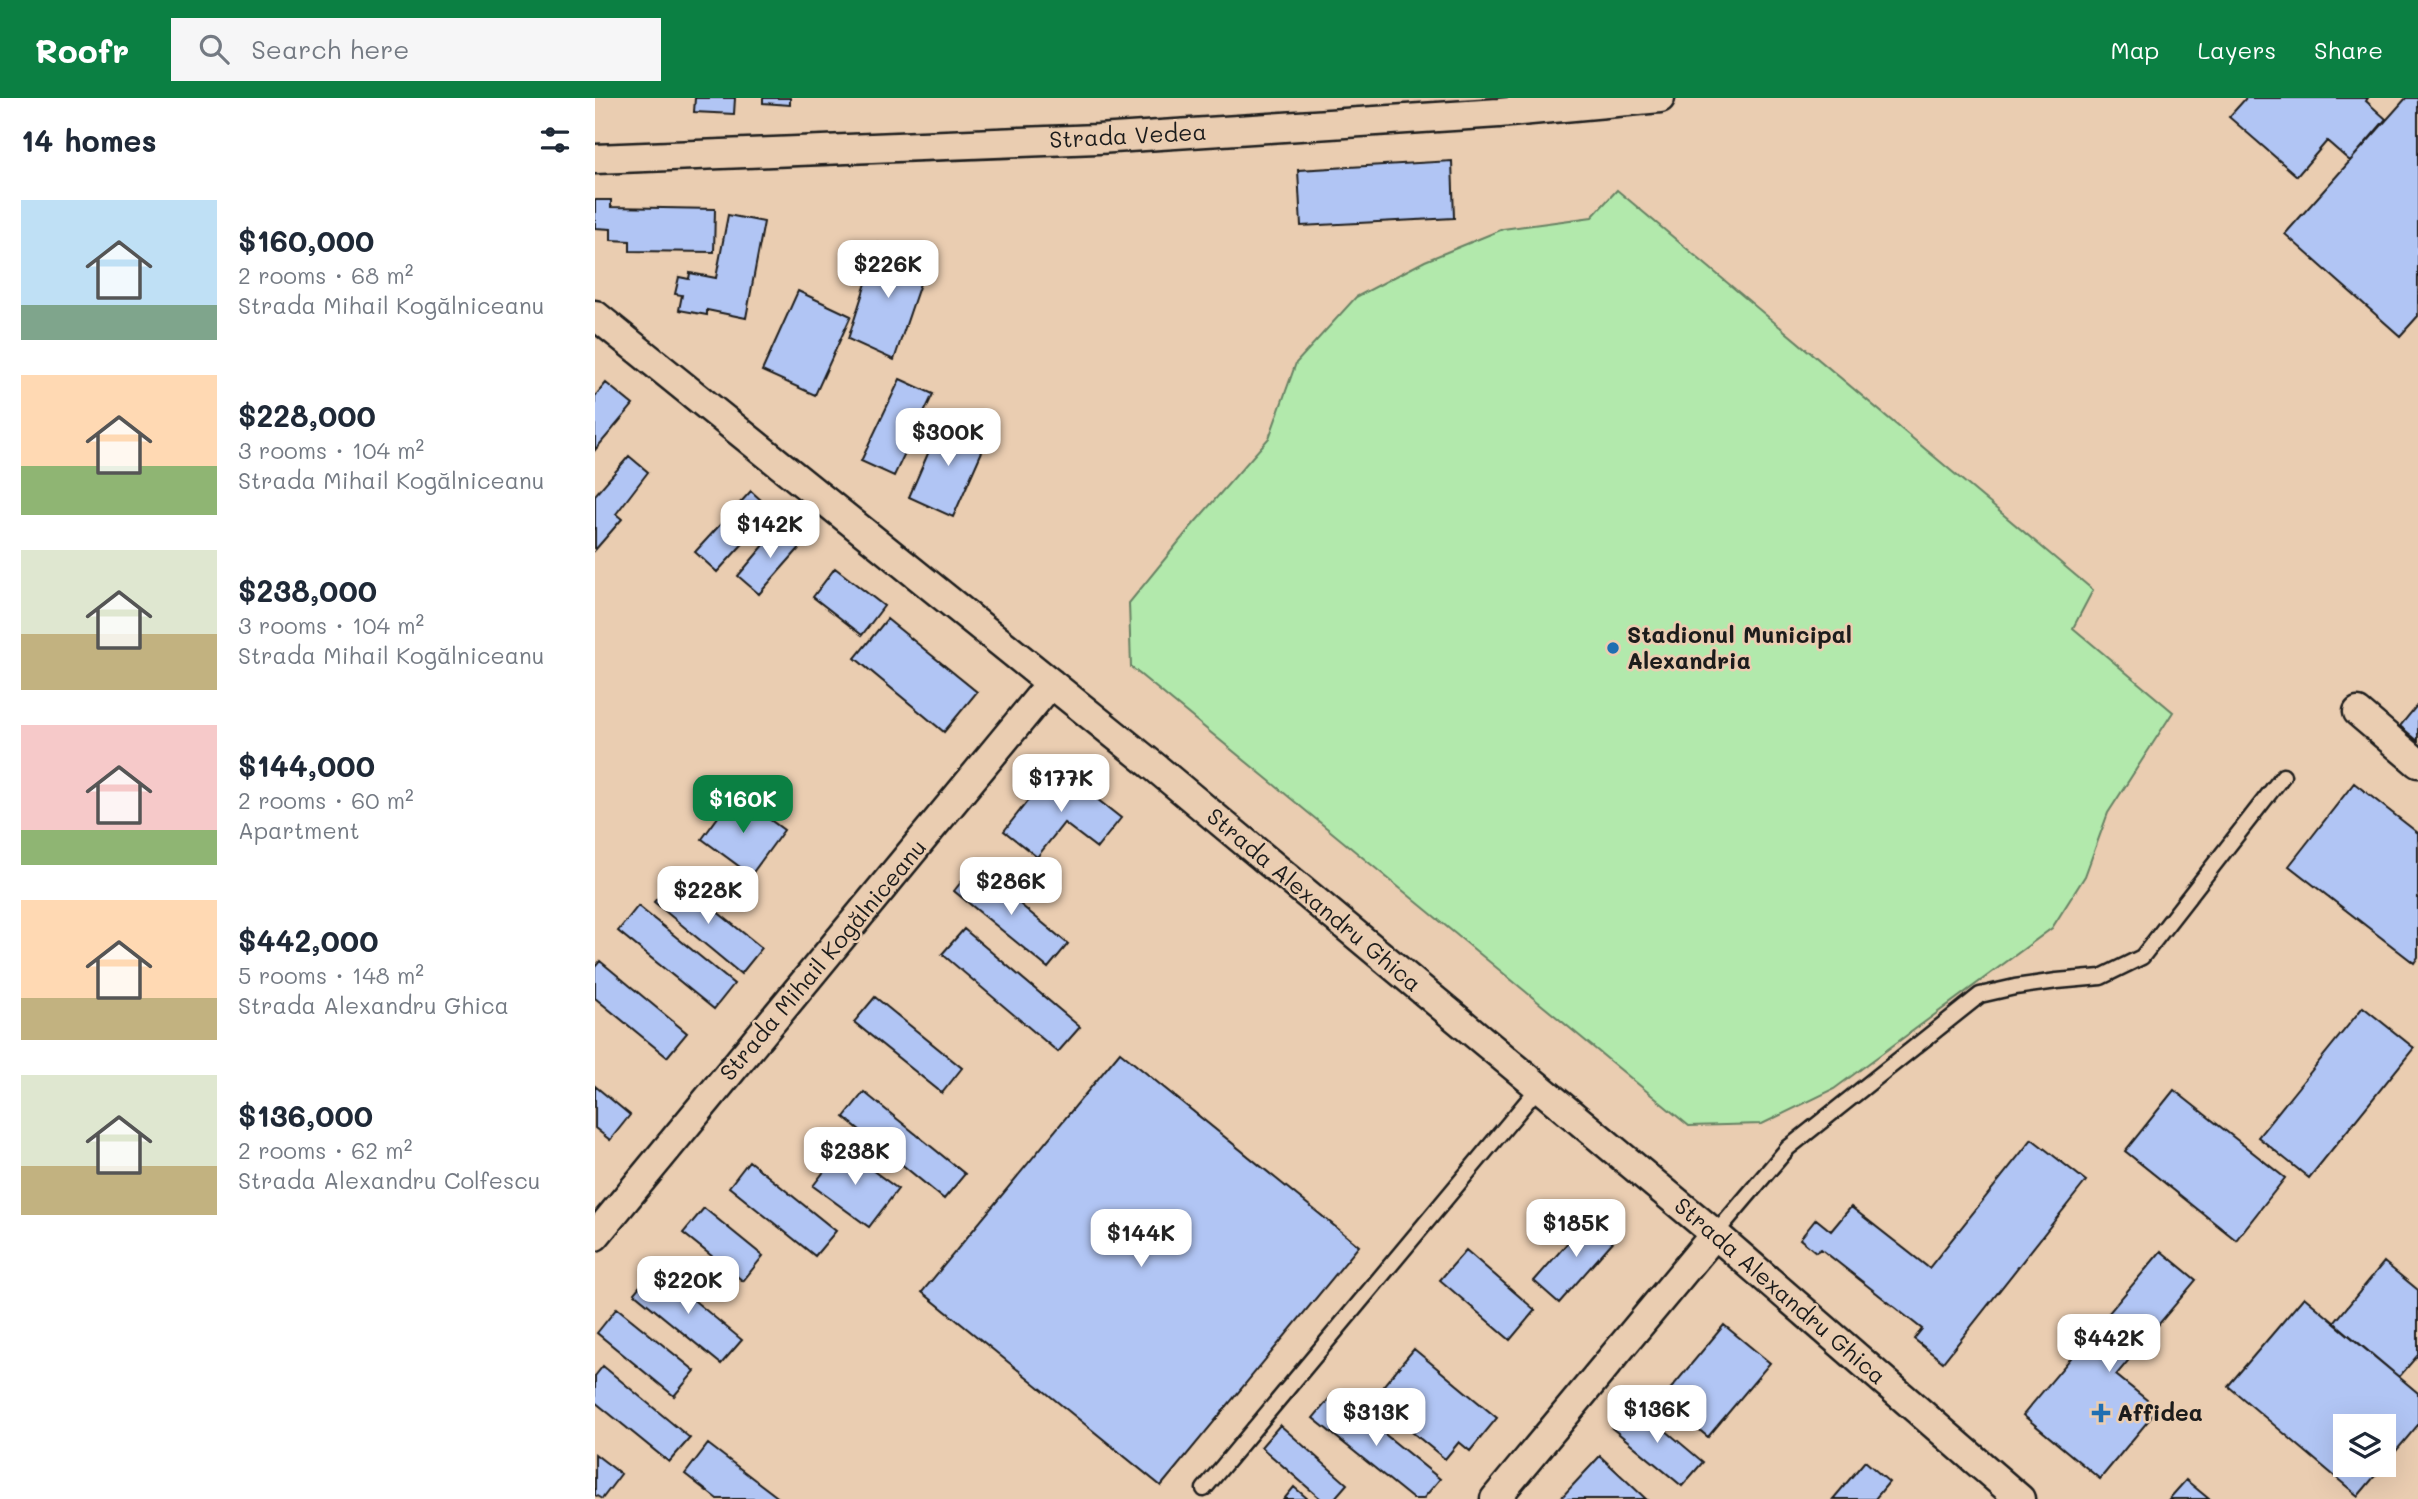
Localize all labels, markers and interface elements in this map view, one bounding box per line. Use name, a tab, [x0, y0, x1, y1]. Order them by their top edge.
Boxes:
search box	[171, 18, 661, 81]
text: Roofr	[35, 28, 129, 71]
icon: search	[195, 30, 233, 68]
text: Search here	[251, 32, 409, 66]
text: Map	[2111, 34, 2159, 65]
text: Layers	[2197, 34, 2276, 65]
text: Share	[2314, 34, 2383, 65]
street label: Strada Vedea	[1049, 116, 1207, 154]
text: 14 homes	[21, 120, 157, 160]
icon: filters	[536, 121, 574, 159]
text: $160,000	[238, 220, 374, 260]
icon: home	[77, 228, 161, 312]
pin: $226K	[839, 240, 937, 300]
text: $226K	[854, 248, 922, 278]
text: 2 rooms · 68 m²	[238, 260, 413, 290]
text: Strada Mihail Kogălniceanu	[238, 290, 544, 320]
text: $228,000	[238, 395, 376, 435]
icon: home	[77, 403, 161, 487]
pin: $300K	[899, 408, 997, 468]
text: $300K	[912, 416, 984, 446]
text: 3 rooms · 104 m²	[238, 435, 424, 465]
text: Strada Mihail Kogălniceanu	[238, 465, 544, 495]
pin: $142K	[721, 500, 819, 560]
text: $142K	[737, 508, 803, 538]
text: $238,000	[238, 570, 377, 610]
icon: home	[77, 578, 161, 662]
text: 3 rooms · 104 m²	[238, 610, 424, 640]
place label: Stadionul Municipal Alexandria	[1627, 619, 1852, 675]
text: Strada Mihail Kogălniceanu	[238, 640, 544, 670]
marker: Stadionul Municipal Alexandria	[1605, 640, 1621, 656]
text: $144,000	[238, 745, 375, 785]
icon: home	[77, 753, 161, 837]
pin: $177K	[1012, 754, 1110, 814]
text: $177K	[1028, 762, 1094, 792]
pin: $160K	[694, 776, 792, 835]
text: $160K	[709, 783, 777, 813]
text: 2 rooms · 60 m²	[238, 785, 414, 815]
street label: Strada Alexandru Ghica	[1201, 801, 1428, 998]
text: Apartment	[238, 815, 360, 845]
street label: Strada Mihail Kogălniceanu	[712, 832, 932, 1086]
pin: $286K	[962, 858, 1060, 917]
text: $286K	[976, 865, 1046, 895]
pin: $228K	[659, 866, 757, 926]
text: $228K	[673, 874, 743, 904]
text: $442,000	[238, 920, 378, 960]
icon: home	[77, 928, 161, 1012]
text: 5 rooms · 148 m²	[238, 960, 424, 990]
text: Strada Alexandru Ghica	[238, 990, 509, 1020]
text: $136,000	[238, 1095, 373, 1135]
icon: home	[77, 1103, 161, 1187]
pin: $238K	[806, 1128, 904, 1187]
text: 2 rooms · 62 m²	[238, 1135, 412, 1165]
text: $238K	[820, 1135, 890, 1165]
text: Strada Alexandru Colfescu	[238, 1165, 540, 1195]
street label: Strada Alexandru Ghica	[1669, 1190, 1893, 1390]
pin: $185K	[1527, 1200, 1625, 1259]
text: $185K	[1542, 1207, 1610, 1237]
pin: $144K	[1092, 1210, 1190, 1269]
text: $144K	[1107, 1217, 1175, 1247]
pin: $220K	[639, 1256, 737, 1316]
text: $220K	[653, 1264, 723, 1294]
pin: $442K	[2060, 1314, 2158, 1374]
text: $442K	[2073, 1322, 2145, 1352]
pin: $136K	[1608, 1386, 1706, 1445]
pin: $313K	[1327, 1388, 1425, 1448]
text: $136K	[1623, 1393, 1691, 1423]
text: $313K	[1342, 1396, 1410, 1426]
place label: Affidea	[2117, 1397, 2203, 1427]
marker: Affidea	[2091, 1403, 2111, 1423]
map controls	[2333, 1414, 2396, 1477]
button: layers	[2333, 1414, 2396, 1477]

